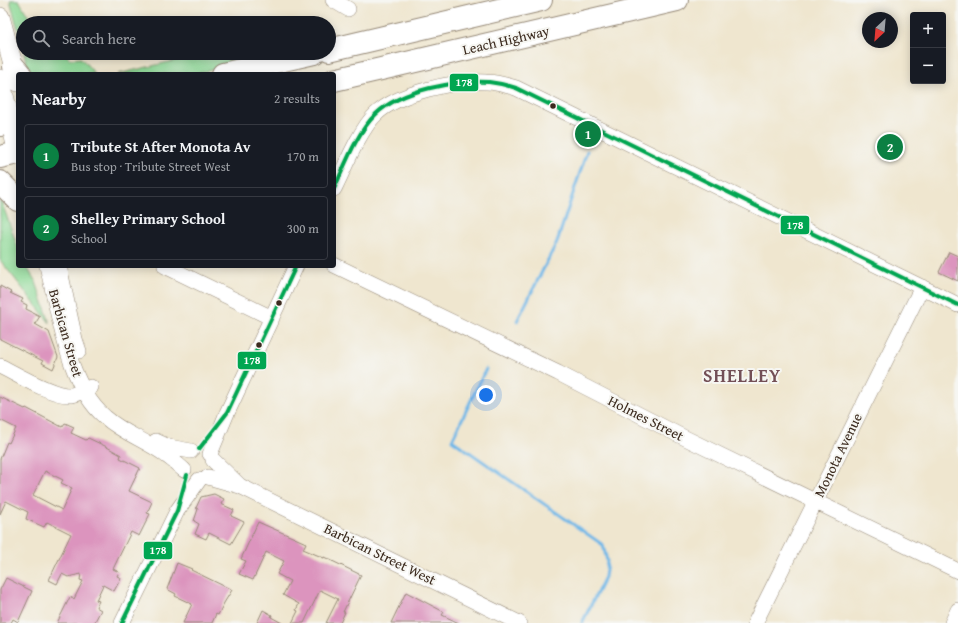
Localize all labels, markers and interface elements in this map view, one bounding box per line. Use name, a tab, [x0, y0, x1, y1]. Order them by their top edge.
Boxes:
north arrow	[862, 12, 898, 48]
map controls	[910, 12, 946, 84]
button: +	[910, 12, 946, 48]
search box	[16, 16, 336, 60]
street label: Leach Highway	[461, 20, 551, 60]
icon: search	[30, 27, 52, 49]
text: Search here	[62, 28, 136, 49]
button: −	[910, 48, 946, 84]
line badge: 178	[449, 73, 479, 92]
text: 178	[455, 74, 473, 90]
text: Nearby	[32, 86, 86, 111]
text: 2 results	[274, 89, 320, 108]
unlabelled marker	[548, 101, 558, 111]
pin: 1	[575, 119, 601, 149]
pin: 2	[877, 132, 903, 162]
text: Tribute St After Monota Av	[71, 136, 250, 157]
text: 1	[43, 147, 49, 166]
text: 170 m	[287, 147, 319, 166]
text: Bus stop · Tribute Street West	[71, 157, 230, 176]
text: Shelley Primary School	[71, 208, 226, 229]
line badge: 178	[780, 215, 810, 235]
text: 178	[786, 217, 804, 233]
text: 2	[43, 219, 49, 238]
text: 300 m	[287, 219, 319, 238]
text: School	[71, 229, 107, 248]
street label: Barbican Street	[44, 287, 88, 379]
unlabelled marker	[274, 298, 284, 308]
unlabelled marker	[254, 340, 264, 350]
line badge: 178	[237, 351, 267, 370]
text: 178	[243, 352, 261, 368]
district label: SHELLEY	[703, 362, 781, 389]
your location	[476, 385, 496, 405]
street label: Holmes Street	[605, 390, 687, 446]
street label: Monota Avenue	[809, 409, 867, 500]
street label: Barbican Street West	[321, 518, 439, 590]
line badge: 178	[143, 541, 173, 560]
text: 178	[149, 542, 167, 558]

